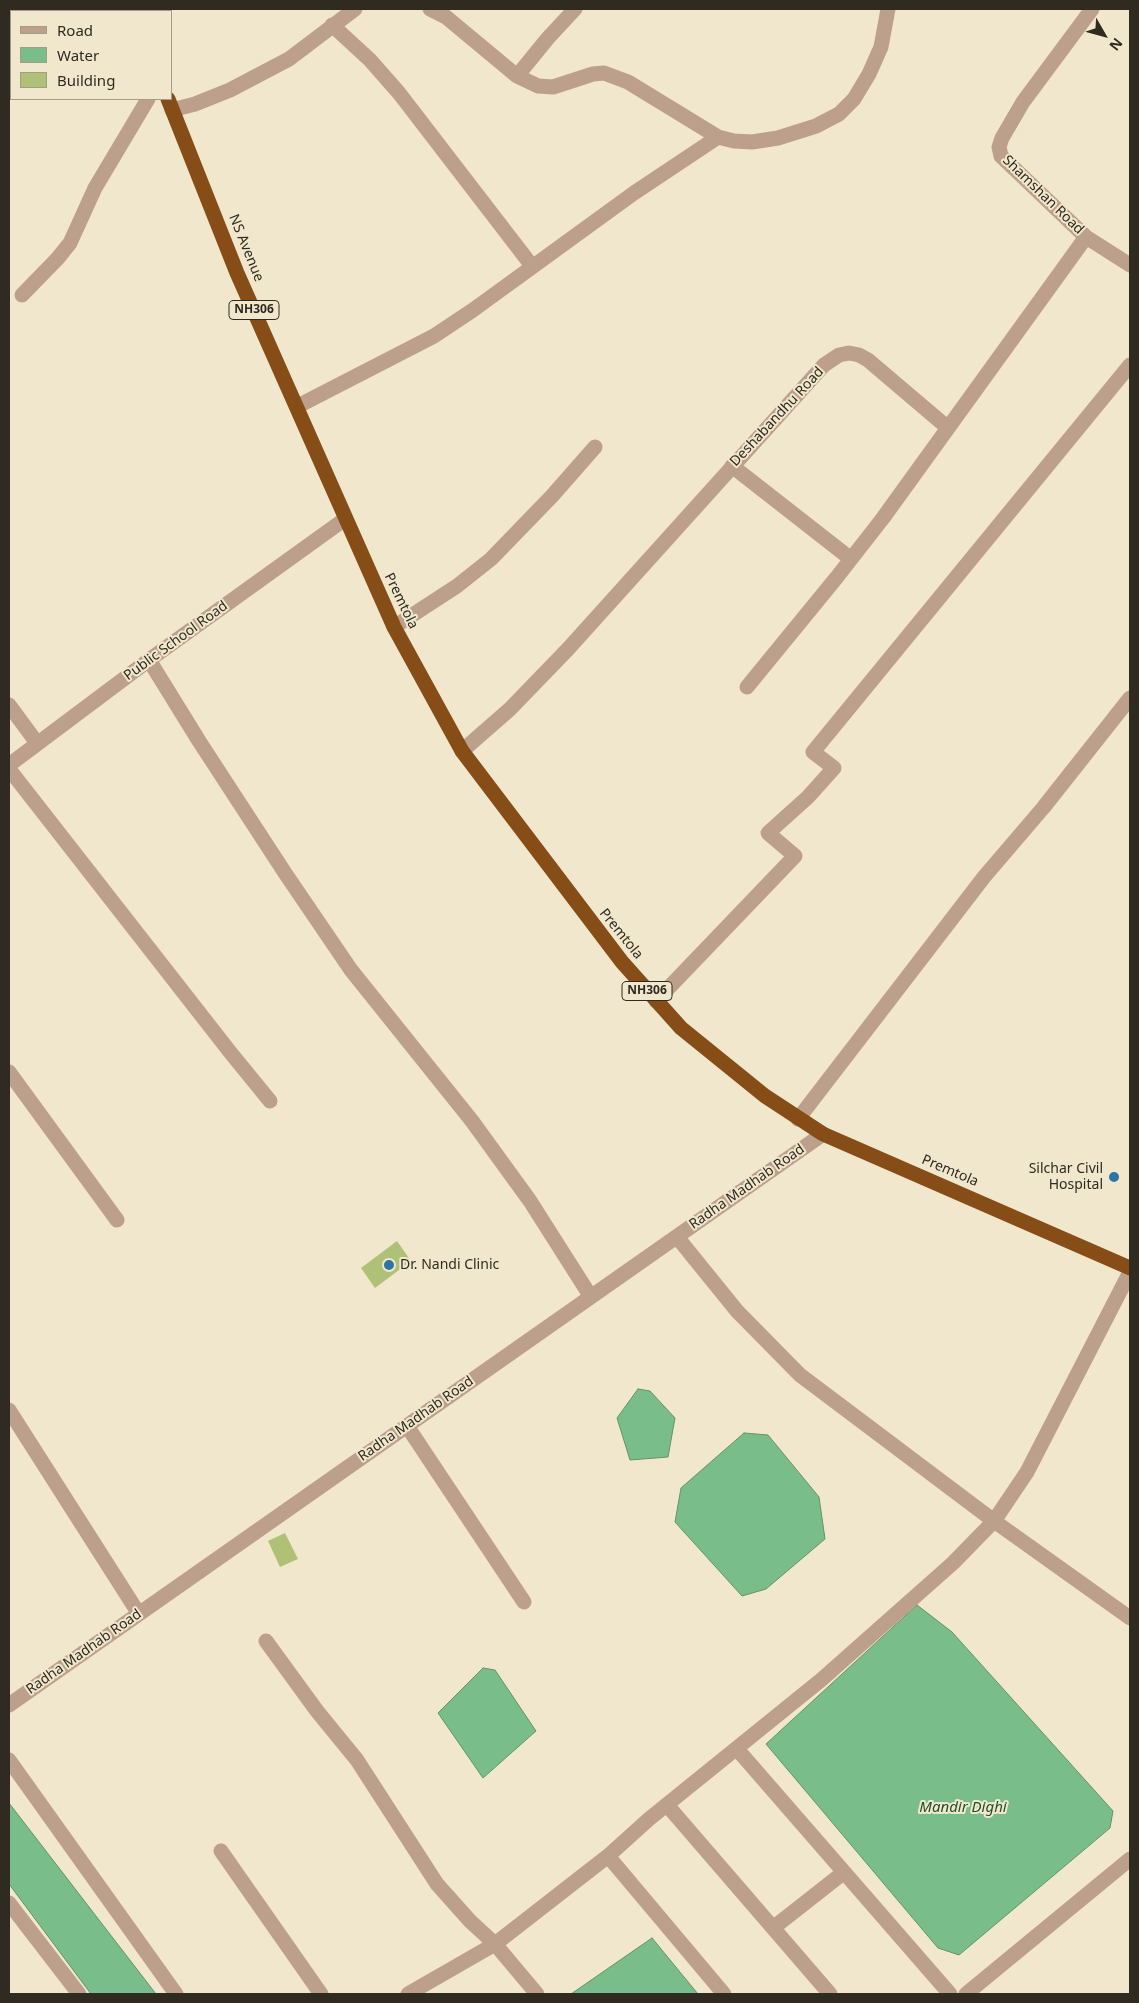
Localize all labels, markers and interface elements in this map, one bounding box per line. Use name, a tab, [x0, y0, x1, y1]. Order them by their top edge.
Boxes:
legend	[10, 10, 172, 100]
north arrow	[1079, 10, 1129, 60]
text: Road	[57, 20, 93, 40]
text: N	[1105, 34, 1127, 55]
text: Water	[57, 45, 99, 65]
text: Building	[57, 70, 115, 90]
street label: Shamshan Road	[999, 152, 1087, 238]
street label: NS Avenue	[225, 212, 267, 284]
road number: NH306	[229, 300, 279, 320]
street label: Deshabandhu Road	[727, 364, 827, 470]
street label: Premtola	[380, 570, 422, 632]
street label: Public School Road	[121, 598, 231, 684]
street label: Premtola	[596, 905, 646, 963]
road number: NH306	[622, 981, 672, 1000]
street label: Radha Madhab Road	[686, 1141, 808, 1233]
street label: Premtola	[919, 1152, 981, 1190]
place label: Silchar Civil Hospital	[1029, 1161, 1103, 1194]
marker: Silchar Civil Hospital	[1107, 1170, 1121, 1184]
place label: Dr. Nandi Clinic	[400, 1257, 499, 1273]
marker: Dr. Nandi Clinic	[382, 1258, 396, 1272]
street label: Radha Madhab Road	[355, 1373, 477, 1465]
street label: Radha Madhab Road	[23, 1606, 145, 1698]
water label: Mandir Dighi	[919, 1799, 1007, 1817]

